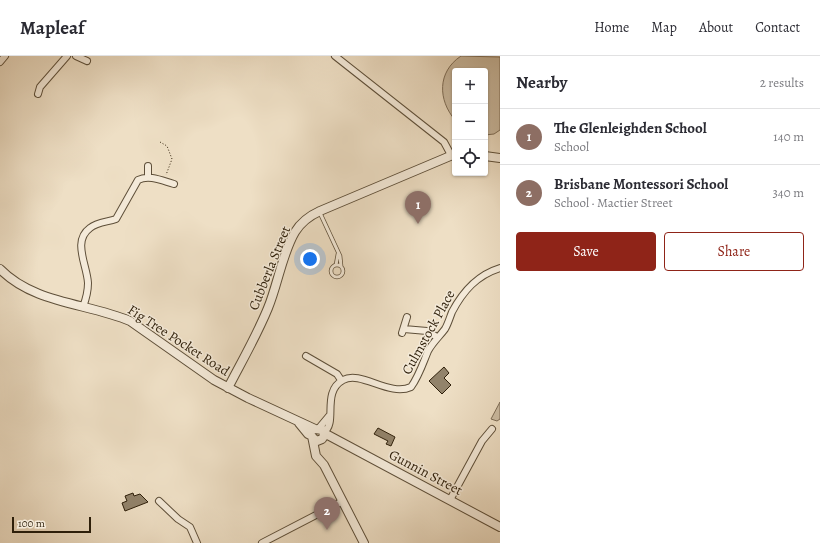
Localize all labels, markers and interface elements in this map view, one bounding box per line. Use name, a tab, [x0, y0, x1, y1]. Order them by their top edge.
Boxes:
text: Mapleaf	[20, 15, 85, 41]
text: Home	[594, 18, 629, 37]
text: Map	[651, 18, 677, 37]
text: About	[699, 18, 733, 37]
text: Contact	[755, 18, 800, 37]
map controls	[452, 68, 488, 176]
button: +	[452, 68, 488, 104]
text: Nearby	[516, 71, 567, 94]
text: 2 results	[760, 74, 804, 91]
button: −	[452, 104, 488, 140]
text: The Glenleighden School	[554, 118, 707, 138]
text: 1	[527, 128, 531, 145]
text: 140 m	[773, 128, 804, 145]
text: School	[554, 138, 589, 155]
button: locate	[452, 140, 488, 176]
text: Brisbane Montessori School	[554, 174, 728, 194]
text: 2	[526, 184, 532, 201]
text: 340 m	[772, 184, 804, 201]
pin: 1	[405, 191, 431, 224]
text: School · Mactier Street	[554, 194, 673, 211]
street label: Cubberla Street	[244, 223, 295, 313]
button: Save	[516, 232, 656, 271]
button: Share	[664, 232, 804, 271]
your location	[300, 249, 320, 269]
street label: Culmstock Place	[397, 287, 460, 378]
street label: Fig Tree Pocket Road	[124, 300, 234, 381]
street label: Gunnin Street	[386, 445, 466, 500]
pin: 2	[314, 497, 340, 530]
scale bar	[12, 515, 91, 534]
text: 100 m	[18, 516, 45, 531]

